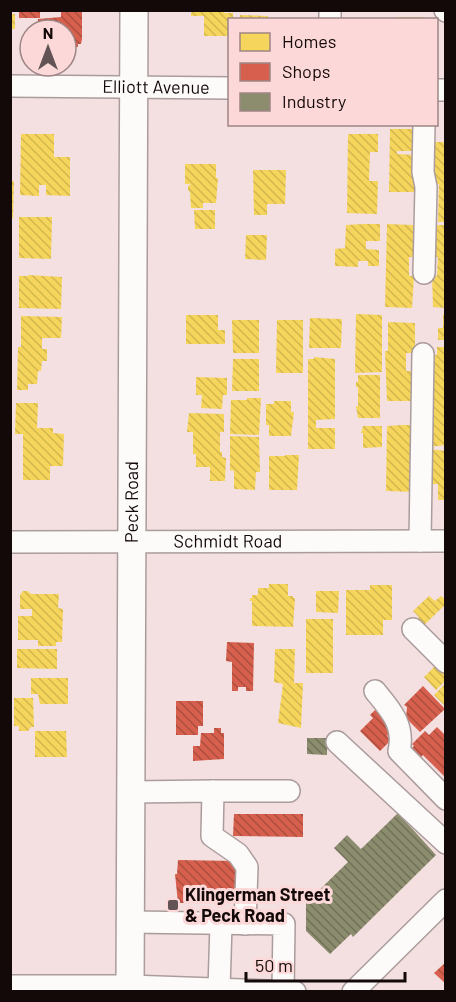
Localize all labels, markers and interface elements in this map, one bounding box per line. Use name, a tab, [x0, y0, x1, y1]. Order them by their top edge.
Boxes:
north arrow	[18, 18, 78, 78]
legend	[228, 18, 438, 126]
text: N	[43, 23, 53, 42]
text: Homes	[282, 30, 336, 52]
text: Shops	[282, 60, 331, 82]
street label: Elliott Avenue	[102, 75, 210, 98]
text: Industry	[282, 90, 346, 112]
street label: Peck Road	[120, 461, 142, 543]
street label: Schmidt Road	[174, 529, 282, 552]
place label: Klingerman Street & Peck Road	[185, 883, 330, 926]
marker: Klingerman Street & Peck Road	[166, 898, 180, 912]
scale bar	[246, 945, 405, 983]
text: 50 m	[255, 954, 293, 976]

